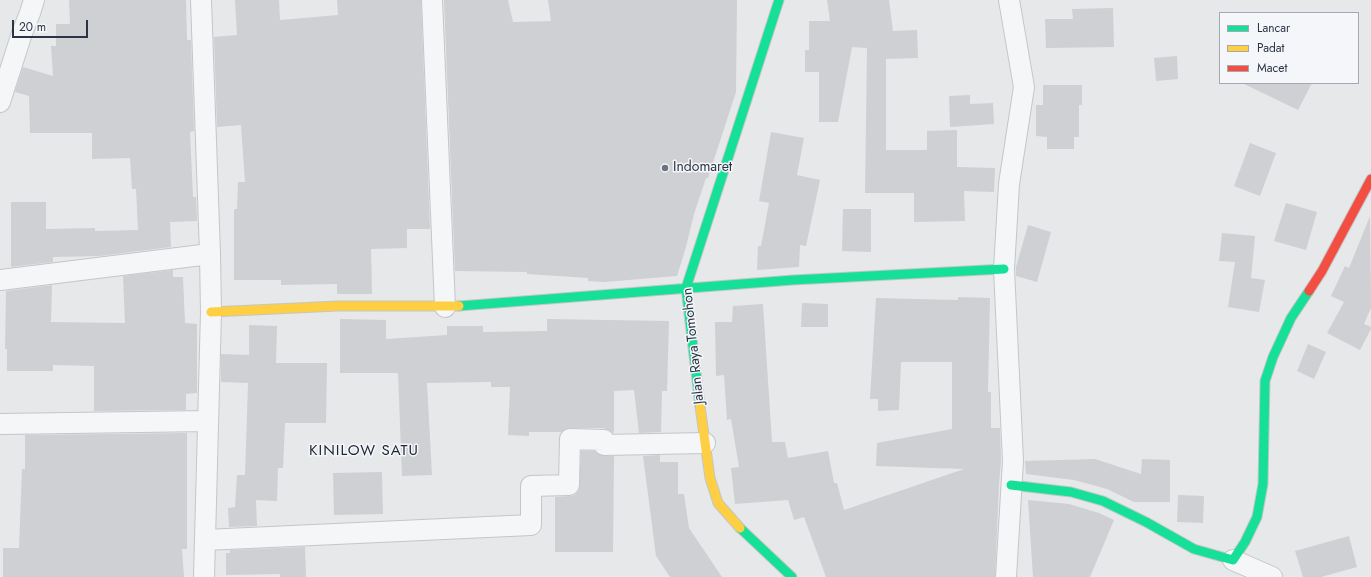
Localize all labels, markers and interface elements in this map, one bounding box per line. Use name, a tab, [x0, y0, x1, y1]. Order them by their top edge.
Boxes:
scale bar	[14, 12, 90, 38]
legend	[1219, 12, 1359, 84]
text: 20 m	[19, 18, 46, 36]
text: Lancar	[1257, 19, 1290, 37]
text: Padat	[1257, 39, 1284, 57]
text: Macet	[1257, 59, 1287, 77]
place label: Indomaret	[673, 160, 732, 176]
marker: Indomaret	[660, 163, 670, 173]
street label: Jalan Raya Tomohon	[680, 287, 708, 405]
district label: KINILOW SATU	[309, 442, 419, 460]

